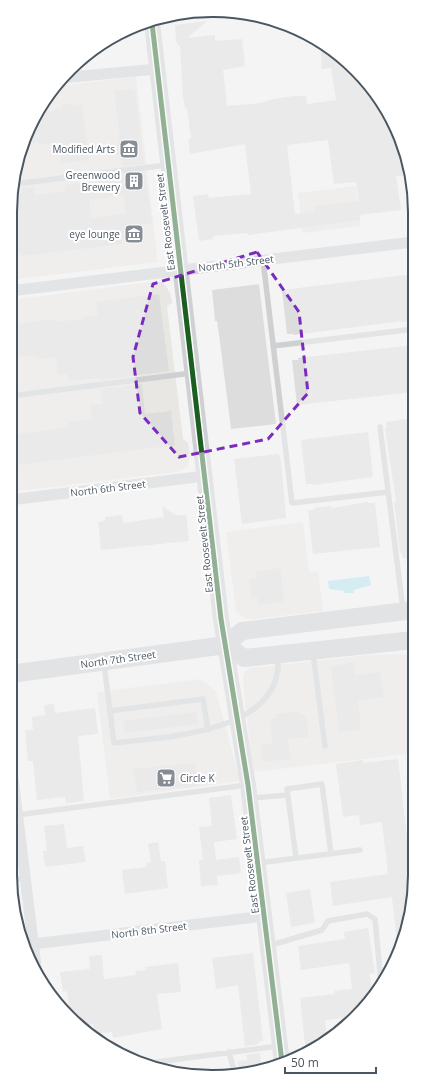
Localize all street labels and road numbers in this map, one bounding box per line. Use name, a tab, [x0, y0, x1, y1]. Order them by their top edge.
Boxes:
street label: East Roosevelt Street	[152, 172, 178, 271]
street label: North 5th Street	[197, 251, 275, 275]
street label: North 6th Street	[69, 476, 147, 500]
street label: East Roosevelt Street	[192, 494, 216, 593]
street label: North 7th Street	[79, 647, 157, 671]
street label: East Roosevelt Street	[236, 815, 262, 914]
street label: North 8th Street	[110, 918, 188, 942]

